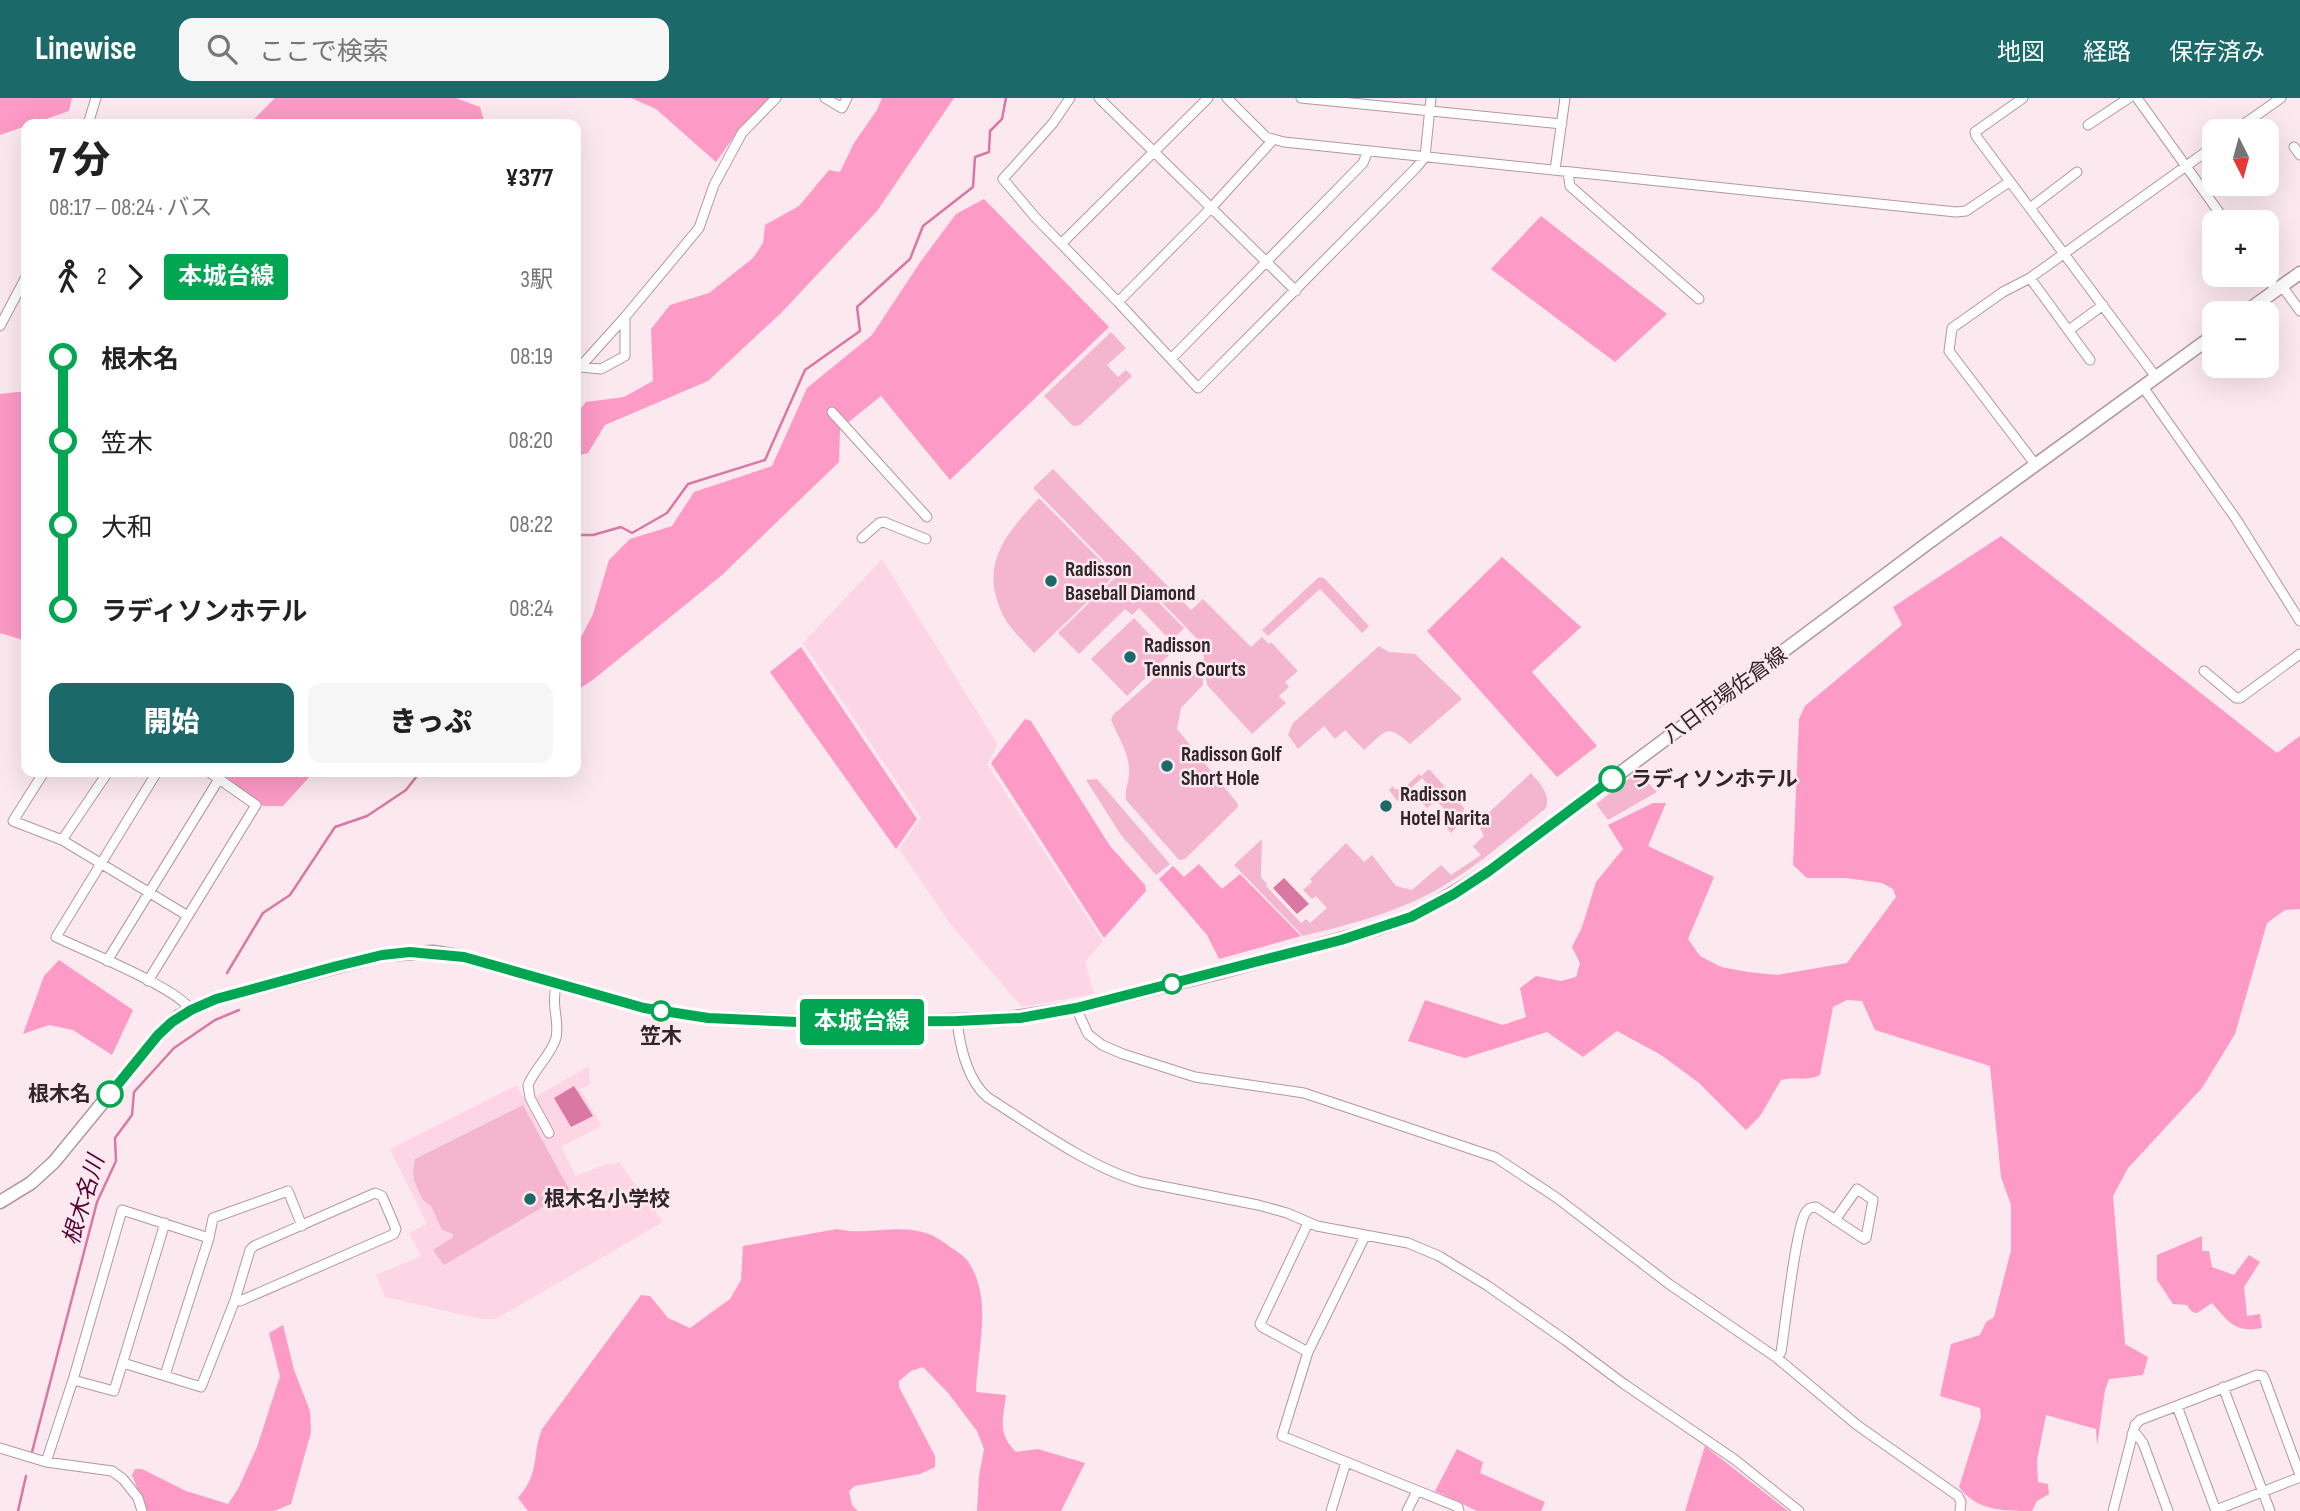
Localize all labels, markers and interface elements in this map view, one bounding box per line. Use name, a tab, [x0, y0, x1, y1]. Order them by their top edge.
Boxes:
search box	[179, 18, 669, 81]
text: Linewise	[35, 29, 137, 69]
icon: search	[203, 30, 241, 68]
text: ここで検索	[259, 37, 389, 68]
text: 地図	[1997, 38, 2045, 67]
text: 経路	[2083, 38, 2131, 67]
text: 保存済み	[2169, 38, 2265, 67]
north arrow	[2202, 119, 2278, 196]
map controls	[2202, 119, 2279, 378]
text: 7 分	[49, 139, 110, 184]
text: ¥377	[505, 163, 553, 194]
text: 08:17 – 08:24 · バス	[49, 194, 213, 222]
button: +	[2202, 210, 2279, 287]
icon: walk	[49, 258, 87, 296]
icon: forward	[116, 258, 154, 296]
text: 本城台線	[178, 262, 274, 291]
text: 2	[97, 263, 106, 291]
text: 3駅	[520, 266, 553, 294]
button: −	[2202, 301, 2279, 378]
text: 08:19	[510, 343, 553, 371]
text: 根木名	[101, 345, 179, 376]
text: 08:20	[509, 427, 553, 455]
text: 笠木	[101, 429, 153, 460]
text: 08:22	[509, 511, 553, 539]
text: 大和	[101, 513, 153, 544]
place label: Radisson Baseball Diamond	[1065, 557, 1196, 606]
marker: Radisson Baseball Diamond	[1043, 573, 1059, 589]
text: 08:24	[509, 595, 553, 623]
text: ラディソンホテル	[101, 597, 307, 628]
place label: Radisson Tennis Courts	[1144, 633, 1246, 682]
street label: 八日市場佐倉線	[1658, 642, 1792, 749]
marker: Radisson Tennis Courts	[1122, 649, 1138, 665]
button: 開始	[49, 683, 294, 763]
button: きっぷ	[308, 683, 553, 763]
place label: Radisson Golf Short Hole	[1181, 742, 1282, 791]
marker: Radisson Golf Short Hole	[1159, 758, 1175, 774]
marker: ラディソンホテル	[1599, 766, 1625, 792]
place label: ラディソンホテル	[1631, 767, 1798, 792]
place label: Radisson Hotel Narita	[1400, 782, 1490, 831]
marker: Radisson Hotel Narita	[1378, 798, 1394, 814]
unlabelled marker	[1162, 974, 1182, 994]
line badge: 本城台線	[813, 999, 911, 1045]
marker: 笠木	[651, 1001, 671, 1021]
text: 本城台線	[814, 1007, 910, 1036]
place label: 笠木	[640, 1024, 682, 1049]
marker: 根木名	[97, 1081, 123, 1107]
place label: 根木名	[28, 1082, 91, 1107]
water label: 根木名川	[57, 1149, 112, 1248]
place label: 根木名小学校	[544, 1187, 670, 1212]
marker: 根木名小学校	[522, 1191, 538, 1207]

